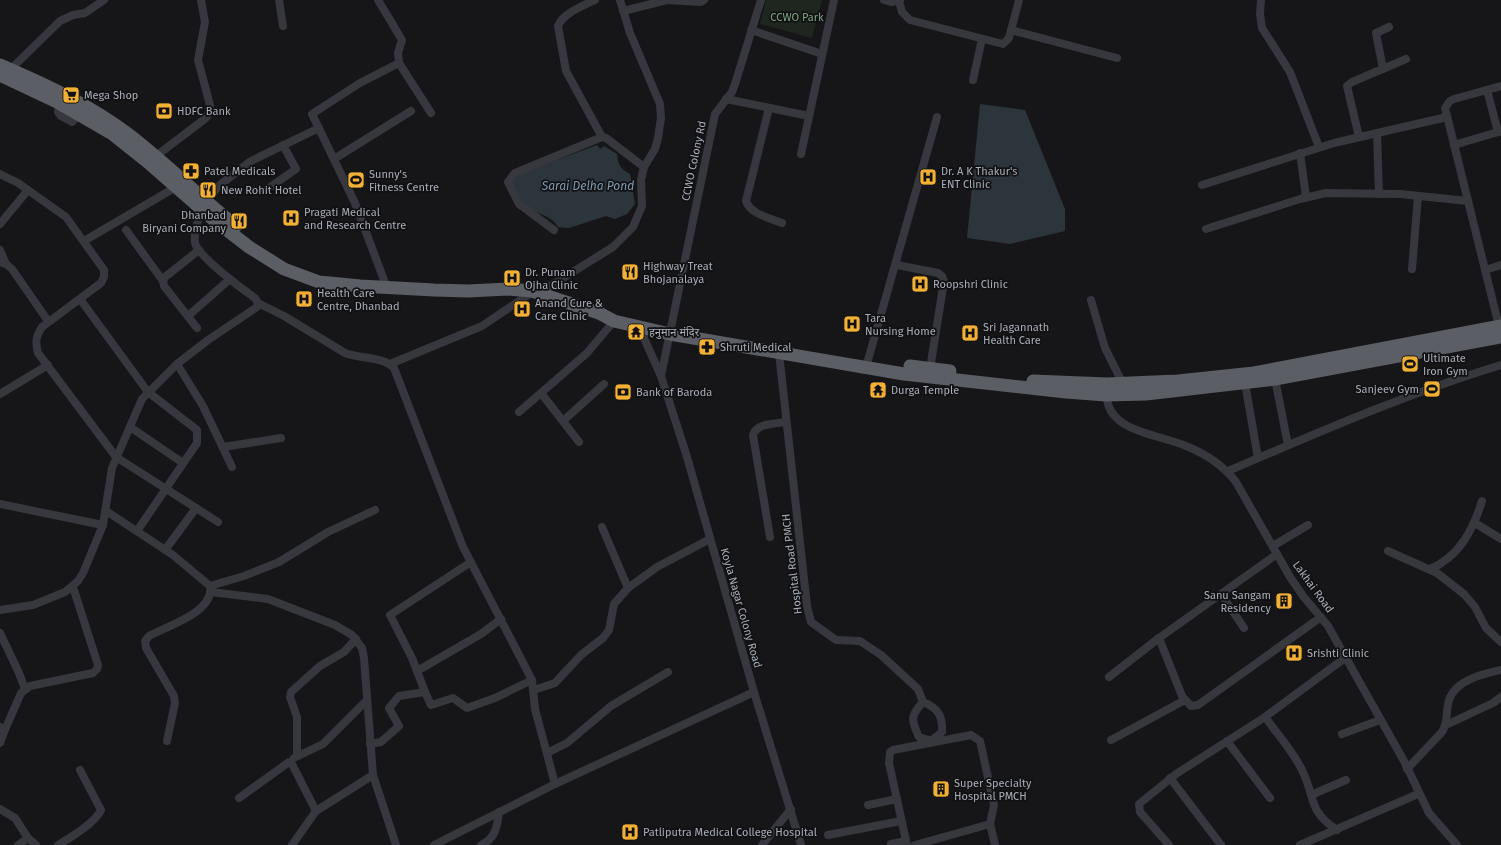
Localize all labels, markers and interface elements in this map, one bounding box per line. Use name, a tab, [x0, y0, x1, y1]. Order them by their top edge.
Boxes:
park label: CCWO Park	[770, 11, 824, 24]
supermarket icon: Mega Shop	[61, 85, 81, 105]
place label: Mega Shop	[84, 89, 138, 102]
bank icon: HDFC Bank	[154, 101, 174, 121]
place label: HDFC Bank	[177, 105, 231, 118]
street label: CCWO Colony Rd	[679, 120, 709, 202]
pharmacy icon: Patel Medicals	[181, 161, 201, 181]
place label: Patel Medicals	[204, 165, 275, 178]
place label: Dr. A K Thakur's ENT Clinic	[941, 165, 1017, 191]
hospital icon: Dr. A K Thakur's ENT Clinic	[918, 167, 938, 187]
place label: Sunny's Fitness Centre	[369, 168, 439, 194]
sports icon: Sunny's Fitness Centre	[346, 170, 366, 190]
water label: Sarai Delha Pond	[541, 179, 634, 193]
restaurant icon: New Rohit Hotel	[198, 180, 218, 200]
place label: New Rohit Hotel	[221, 184, 302, 197]
place label: Pragati Medical and Research Centre	[304, 206, 406, 232]
hospital icon: Pragati Medical and Research Centre	[281, 208, 301, 228]
place label: Dhanbad Biryani Company	[142, 209, 227, 235]
restaurant icon: Dhanbad Biryani Company	[229, 211, 249, 231]
place label: Highway Treat Bhojanalaya	[643, 260, 713, 286]
restaurant icon: Highway Treat Bhojanalaya	[620, 262, 640, 282]
place label: Dr. Punam Ojha Clinic	[525, 266, 578, 292]
hospital icon: Dr. Punam Ojha Clinic	[502, 268, 522, 288]
hospital icon: Roopshri Clinic	[910, 274, 930, 294]
place label: Roopshri Clinic	[933, 278, 1008, 291]
place label: Health Care Centre, Dhanbad	[317, 287, 400, 313]
hospital icon: Health Care Centre, Dhanbad	[294, 289, 314, 309]
place label: Anand Cure & Care Clinic	[535, 297, 603, 323]
hospital icon: Anand Cure & Care Clinic	[512, 299, 532, 319]
place label: Tara Nursing Home	[865, 312, 936, 338]
hospital icon: Tara Nursing Home	[842, 314, 862, 334]
place label: Sri Jagannath Health Care	[983, 321, 1049, 347]
temple icon: हनुमान मंदिर	[626, 322, 646, 342]
hospital icon: Sri Jagannath Health Care	[960, 323, 980, 343]
place label: हनुमान मंदिर	[649, 326, 700, 339]
pharmacy icon: Shruti Medical	[697, 337, 717, 357]
place label: Shruti Medical	[720, 341, 792, 354]
place label: Ultimate Iron Gym	[1423, 352, 1468, 378]
sports icon: Ultimate Iron Gym	[1400, 354, 1420, 374]
sports icon: Sanjeev Gym	[1422, 379, 1442, 399]
temple icon: Durga Temple	[868, 380, 888, 400]
bank icon: Bank of Baroda	[613, 382, 633, 402]
place label: Sanjeev Gym	[1355, 383, 1419, 396]
place label: Durga Temple	[891, 384, 959, 397]
place label: Bank of Baroda	[636, 386, 712, 399]
street label: Hospital Road PMCH	[779, 513, 805, 615]
street label: Koyla Nagar Colony Road	[718, 546, 764, 670]
street label: Lakhai Road	[1290, 559, 1336, 615]
place label: Sanu Sangam Residency	[1204, 589, 1272, 615]
building icon: Sanu Sangam Residency	[1274, 591, 1294, 611]
hospital icon: Srishti Clinic	[1284, 643, 1304, 663]
place label: Srishti Clinic	[1307, 647, 1369, 660]
place label: Super Specialty Hospital PMCH	[954, 777, 1032, 803]
building icon: Super Specialty Hospital PMCH	[931, 779, 951, 799]
hospital icon: Patliputra Medical College Hospital	[620, 822, 640, 842]
place label: Patliputra Medical College Hospital	[643, 826, 817, 839]

